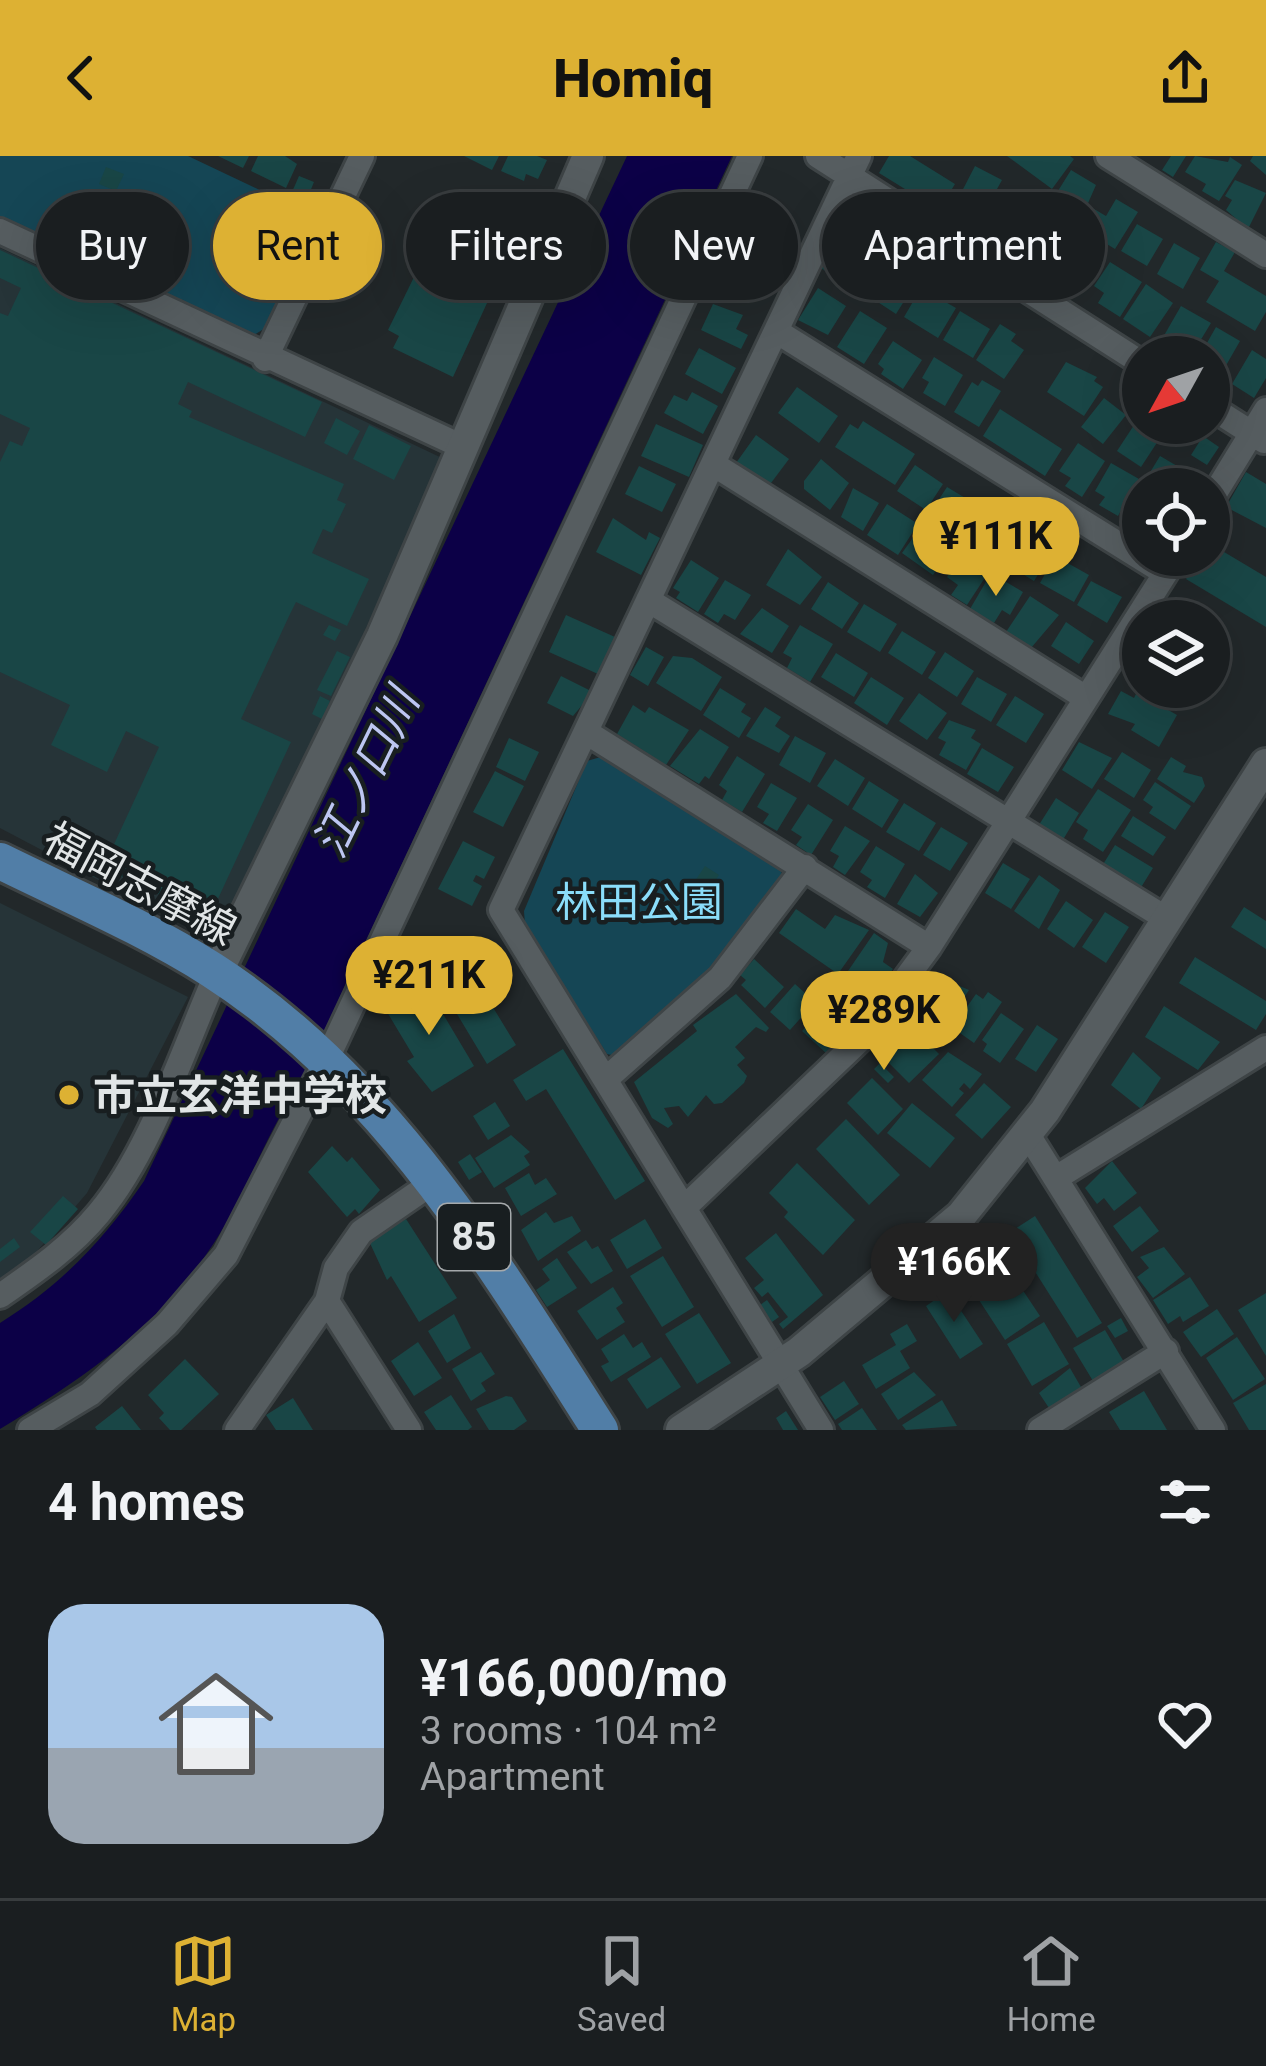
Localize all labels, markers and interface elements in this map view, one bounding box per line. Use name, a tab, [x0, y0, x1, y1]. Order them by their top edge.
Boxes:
icon: back	[48, 45, 114, 111]
icon: share	[1152, 45, 1218, 111]
text: Homiq	[553, 47, 713, 110]
chip: Buy	[36, 192, 189, 300]
chip: Rent	[213, 192, 382, 300]
chip: Filters	[406, 192, 606, 300]
chip: New	[630, 192, 798, 300]
chip: Apartment	[822, 192, 1105, 300]
north arrow	[1122, 336, 1230, 444]
map controls	[1122, 336, 1230, 708]
button: locate	[1122, 468, 1230, 576]
pin: ¥111K	[912, 497, 1080, 599]
text: ¥111K	[940, 513, 1052, 559]
button: layers	[1122, 600, 1230, 708]
water label: 江ノ口川	[303, 677, 431, 866]
street label: 福岡志摩線	[36, 813, 244, 955]
park label: 林田公園	[555, 878, 723, 927]
pin: ¥211K	[345, 936, 513, 1038]
text: ¥211K	[373, 952, 485, 998]
pin: ¥289K	[800, 971, 968, 1073]
text: ¥289K	[828, 987, 940, 1033]
place label: 市立玄洋中学校	[93, 1071, 387, 1120]
marker: 市立玄洋中学校	[56, 1082, 82, 1108]
road number: 85	[438, 1204, 510, 1270]
pin: ¥166K	[870, 1223, 1038, 1325]
text: ¥166K	[898, 1239, 1010, 1285]
icon: filters	[1152, 1469, 1218, 1535]
text: 4 homes	[48, 1473, 245, 1532]
text: ¥166,000/mo	[420, 1649, 727, 1708]
icon: home	[144, 1652, 288, 1796]
icon: heart	[1152, 1691, 1218, 1757]
text: 3 rooms · 104 m²	[420, 1708, 717, 1754]
text: Apartment	[420, 1754, 605, 1800]
tab: Map	[170, 1928, 236, 2039]
tab: Saved	[577, 1928, 666, 2039]
tab: Home	[1007, 1928, 1096, 2039]

